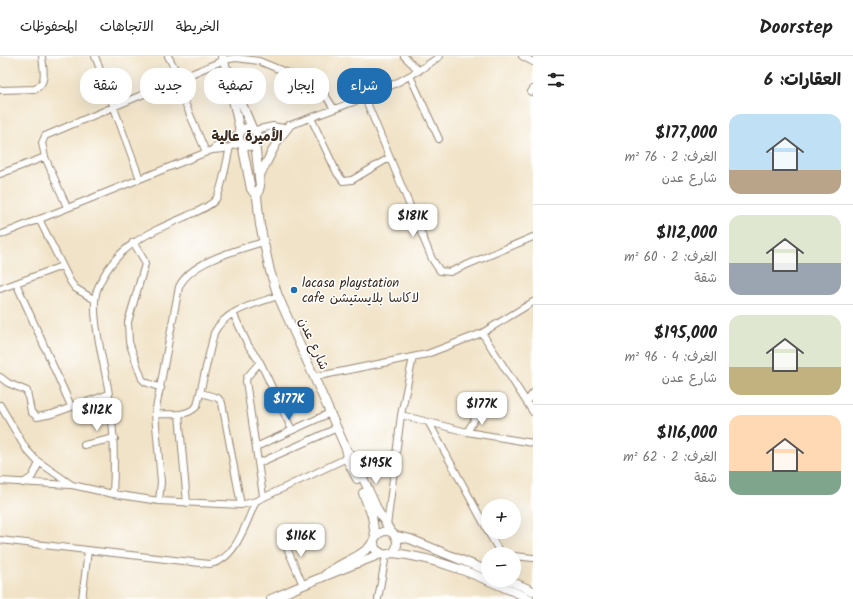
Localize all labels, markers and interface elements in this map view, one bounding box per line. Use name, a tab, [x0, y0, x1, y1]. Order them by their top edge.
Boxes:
text: Doorstep	[759, 13, 833, 43]
text: المحفوظات	[20, 16, 78, 38]
text: الاتجاهات	[100, 16, 154, 38]
text: الخريطة	[176, 16, 219, 38]
text: العقارات: 6	[764, 67, 841, 94]
chip: شقة	[80, 68, 132, 104]
chip: جديد	[140, 68, 196, 104]
chip: تصفية	[204, 68, 266, 104]
chip: إيجار	[274, 68, 329, 104]
chip: شراء	[337, 68, 392, 104]
icon: filters	[545, 69, 567, 91]
text: $177,000	[655, 120, 717, 147]
district label: الأميرة عالية	[211, 126, 283, 148]
icon: home	[761, 130, 809, 178]
text: الغرف: 2 · 76 m²	[625, 147, 717, 168]
text: شارع عدن	[662, 168, 717, 189]
pin: $181K	[385, 204, 441, 238]
text: $181K	[397, 206, 429, 227]
text: $112,000	[656, 220, 717, 247]
icon: home	[761, 231, 809, 279]
text: الغرف: 2 · 60 m²	[624, 247, 717, 268]
text: شقة	[694, 268, 717, 289]
place label: lacasa playstation cafe لاكاسا بلايستيشن	[302, 273, 419, 309]
marker: lacasa playstation cafe لاكاسا بلايستيشن	[289, 285, 299, 295]
street label: شارع عدن	[292, 315, 334, 373]
text: $195,000	[654, 320, 717, 347]
icon: home	[761, 331, 809, 379]
text: الغرف: 4 · 96 m²	[625, 347, 717, 368]
text: شارع عدن	[662, 368, 717, 389]
pin: $177K	[261, 387, 317, 421]
text: $177K	[273, 389, 305, 410]
pin: $177K	[454, 392, 510, 426]
text: $177K	[466, 394, 498, 415]
pin: $112K	[69, 398, 125, 432]
text: $112K	[82, 400, 112, 421]
text: $116,000	[657, 420, 717, 447]
icon: home	[761, 431, 809, 479]
text: الغرف: 2 · 62 m²	[623, 447, 717, 468]
pin: $195K	[348, 451, 404, 485]
text: $195K	[360, 453, 392, 474]
text: شقة	[694, 468, 717, 489]
map controls	[481, 499, 521, 587]
button: +	[481, 499, 521, 539]
pin: $116K	[273, 524, 329, 558]
text: $116K	[286, 526, 316, 547]
button: −	[481, 547, 521, 587]

